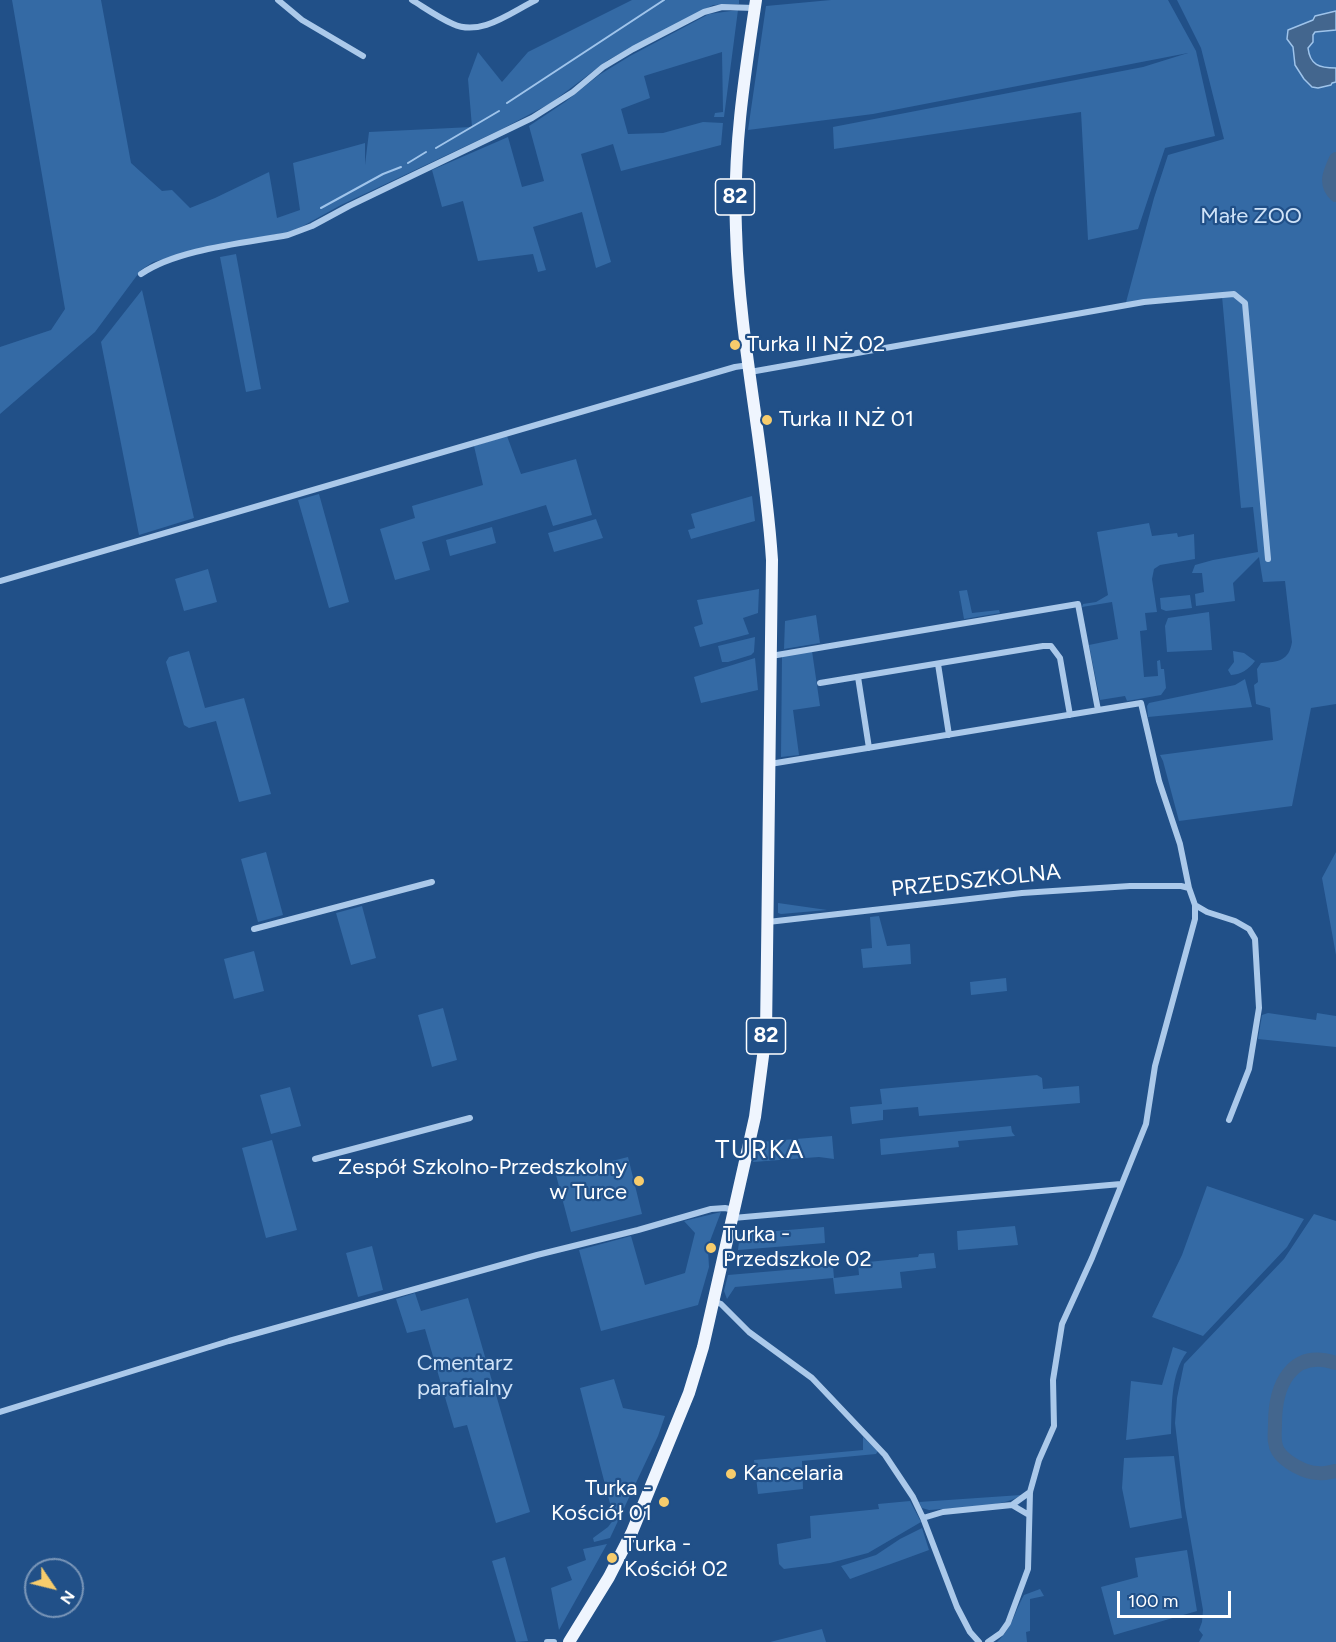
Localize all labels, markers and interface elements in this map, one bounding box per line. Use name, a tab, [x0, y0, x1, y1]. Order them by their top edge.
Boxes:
road number: 82	[716, 179, 754, 215]
park label: Małe ZOO	[1200, 204, 1302, 230]
place label: Turka II NŻ 02	[747, 332, 885, 358]
marker: Turka II NŻ 02	[728, 338, 742, 352]
place label: Turka II NŻ 01	[779, 407, 914, 433]
marker: Turka II NŻ 01	[760, 413, 774, 427]
street label: PRZEDSZKOLNA	[890, 859, 1062, 903]
road number: 82	[746, 1018, 786, 1054]
district label: TURKA	[715, 1134, 805, 1166]
place label: Zespół Szkolno-Przedszkolny w Turce	[338, 1155, 627, 1206]
marker: Zespół Szkolno-Przedszkolny w Turce	[632, 1174, 646, 1188]
place label: Turka - Przedszkole 02	[723, 1222, 872, 1274]
marker: Turka - Przedszkole 02	[704, 1241, 718, 1255]
park label: Cmentarz parafialny	[417, 1351, 513, 1402]
place label: Kancelaria	[743, 1461, 843, 1487]
marker: Kancelaria	[724, 1467, 738, 1481]
place label: Turka - Kościół 01	[551, 1476, 652, 1528]
marker: Turka - Kościół 01	[657, 1495, 671, 1509]
place label: Turka - Kościół 02	[624, 1532, 728, 1584]
marker: Turka - Kościół 02	[605, 1551, 619, 1565]
north arrow	[24, 1558, 84, 1618]
scale bar	[1120, 1579, 1234, 1617]
text: N	[56, 1587, 79, 1608]
text: 100 m	[1128, 1590, 1178, 1612]

